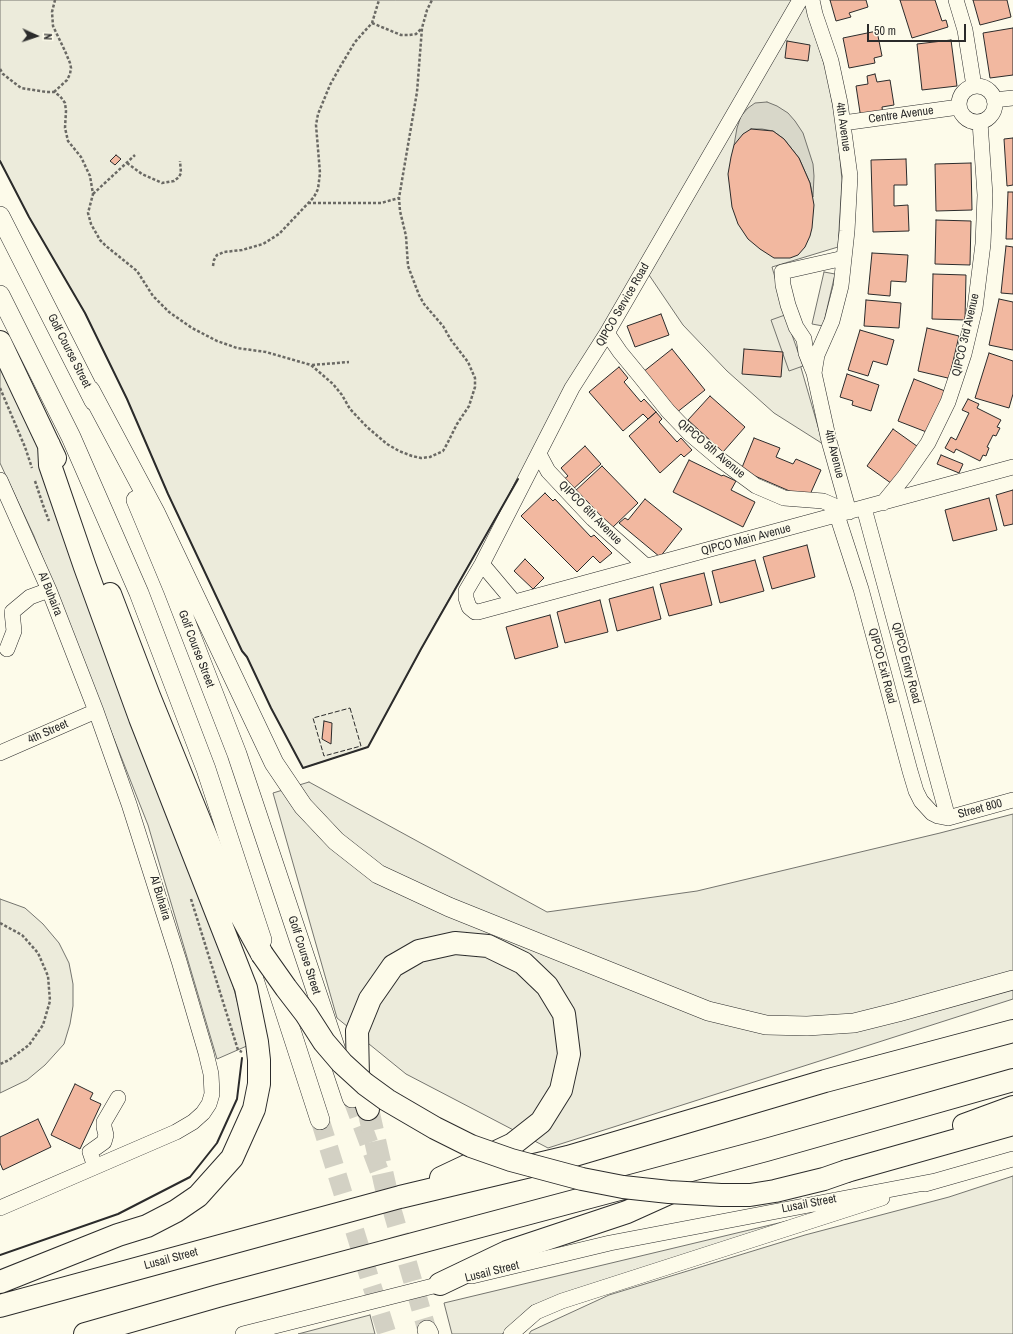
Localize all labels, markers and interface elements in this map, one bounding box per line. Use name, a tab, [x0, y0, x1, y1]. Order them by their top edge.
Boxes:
north arrow	[16, 16, 56, 56]
scale bar	[869, 16, 968, 42]
text: 50 m	[874, 23, 896, 39]
text: N	[41, 33, 55, 40]
street label: 4th Avenue	[832, 101, 854, 153]
street label: Centre Avenue	[868, 103, 934, 127]
street label: QIPCO Service Road	[593, 261, 653, 349]
street label: QIPCO 3rd Avenue	[949, 292, 983, 378]
street label: Golf Course Street	[44, 311, 94, 391]
street label: QIPCO 5th Avenue	[674, 416, 748, 482]
street label: 4th Avenue	[821, 428, 847, 480]
street label: QIPCO 6th Avenue	[555, 478, 625, 548]
street label: QIPCO Main Avenue	[700, 521, 792, 559]
street label: Al Buhaira	[35, 570, 65, 618]
street label: Golf Course Street	[175, 608, 217, 690]
street label: QIPCO Entry Road	[888, 621, 924, 705]
street label: QIPCO Exit Road	[865, 627, 899, 705]
street label: 4th Street	[26, 717, 70, 747]
street label: Street 800	[956, 796, 1004, 822]
street label: Al Buhaira	[146, 874, 174, 922]
street label: Golf Course Street	[285, 914, 323, 996]
street label: Lusail Street	[781, 1192, 837, 1216]
street label: Lusail Street	[142, 1245, 200, 1273]
street label: Lusail Street	[463, 1258, 521, 1286]

